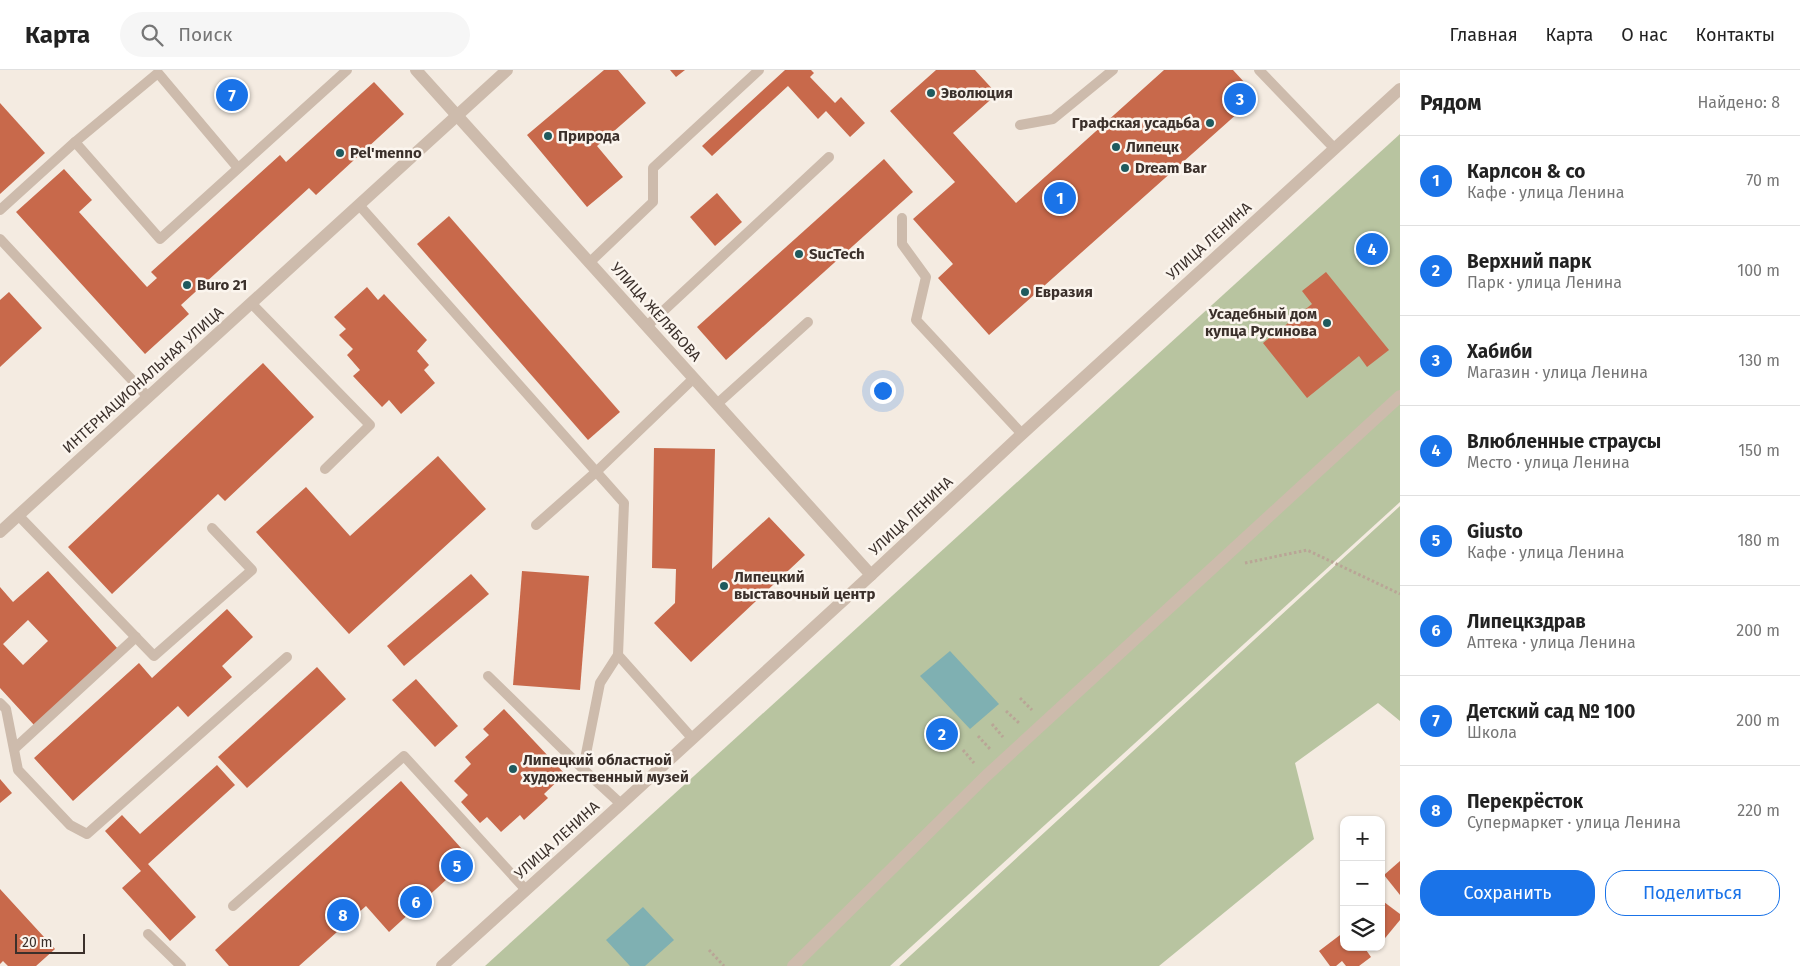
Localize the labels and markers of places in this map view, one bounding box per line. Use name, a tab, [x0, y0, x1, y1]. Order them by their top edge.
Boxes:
pin: 7	[216, 76, 248, 114]
pin: 3	[1224, 80, 1256, 118]
place label: Эволюция	[941, 84, 1013, 102]
marker: Эволюция	[925, 87, 937, 99]
place label: Графская усадьба	[1072, 114, 1200, 132]
marker: Графская усадьба	[1204, 117, 1216, 129]
place label: Природа	[558, 127, 620, 145]
marker: Природа	[542, 130, 554, 142]
place label: Липецк	[1126, 138, 1180, 156]
marker: Липецк	[1110, 141, 1122, 153]
place label: Pel'menno	[350, 144, 422, 162]
marker: Pel'menno	[334, 147, 346, 159]
place label: Dream Bar	[1135, 159, 1207, 177]
marker: Dream Bar	[1119, 162, 1131, 174]
pin: 1	[1044, 179, 1076, 217]
pin: 4	[1356, 230, 1388, 268]
place label: SucTech	[809, 245, 865, 263]
marker: SucTech	[793, 248, 805, 260]
place label: Buro 21	[197, 276, 247, 294]
marker: Buro 21	[181, 279, 193, 291]
place label: Евразия	[1035, 283, 1093, 301]
marker: Евразия	[1019, 286, 1031, 298]
place label: Усадебный дом купца Русинова	[1205, 305, 1317, 340]
marker: Усадебный дом купца Русинова	[1321, 317, 1333, 329]
place label: Липецкий выставочный центр	[734, 568, 875, 603]
marker: Липецкий выставочный центр	[718, 580, 730, 592]
pin: 2	[926, 715, 958, 753]
place label: Липецкий областной художественный музей	[522, 751, 689, 786]
marker: Липецкий областной художественный музей	[507, 763, 519, 775]
pin: 5	[441, 847, 473, 885]
pin: 6	[400, 883, 432, 921]
pin: 8	[327, 896, 359, 934]

